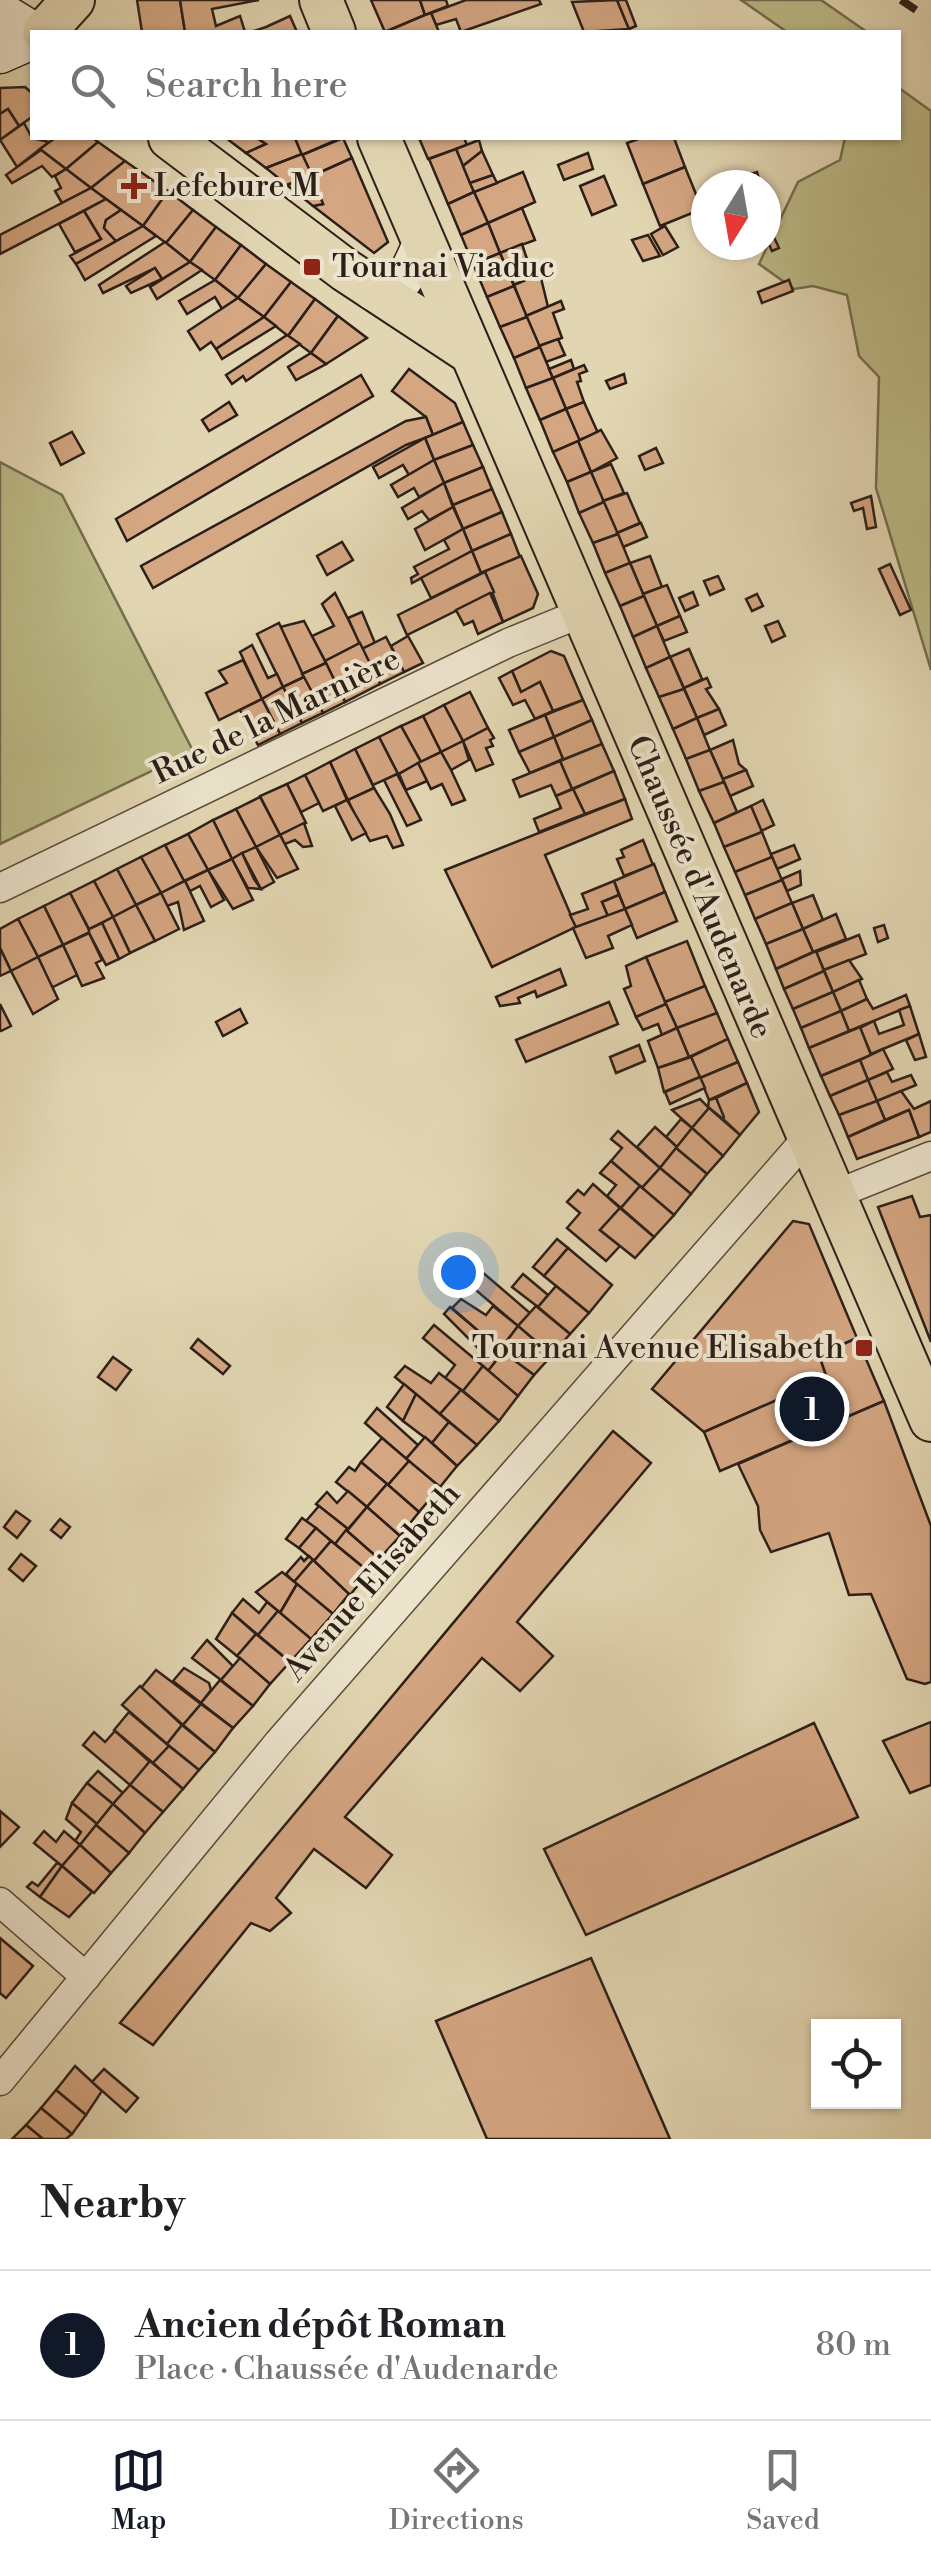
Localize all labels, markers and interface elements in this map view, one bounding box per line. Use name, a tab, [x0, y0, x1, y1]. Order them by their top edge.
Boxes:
search box	[30, 30, 901, 140]
icon: search	[65, 58, 120, 113]
text: Search here	[145, 62, 348, 109]
place label: Lefebure M	[154, 166, 320, 206]
north arrow	[691, 170, 781, 260]
marker: Lefebure M	[123, 175, 145, 197]
place label: Tournai Viaduc	[332, 247, 555, 287]
marker: Tournai Viaduc	[301, 256, 323, 278]
street label: Rue de la Marnière	[146, 639, 406, 793]
street label: Chaussée d'Audenarde	[618, 730, 782, 1044]
your location	[433, 1247, 484, 1298]
place label: Tournai Avenue Elisabeth	[472, 1328, 844, 1368]
marker: Tournai Avenue Elisabeth	[853, 1337, 875, 1359]
pin: 1	[780, 1372, 844, 1446]
street label: Avenue Elisabeth	[274, 1475, 469, 1690]
map controls	[811, 2019, 901, 2109]
button: locate	[811, 2019, 901, 2109]
text: Nearby	[40, 2178, 185, 2231]
text: Ancien dépôt Roman	[135, 2302, 506, 2349]
text: 1	[65, 2325, 80, 2365]
text: 80 m	[816, 2325, 891, 2365]
text: Place · Chaussée d'Audenarde	[135, 2349, 559, 2389]
tab: Map	[111, 2443, 166, 2538]
tab: Directions	[389, 2443, 524, 2538]
tab: Saved	[746, 2443, 820, 2538]

